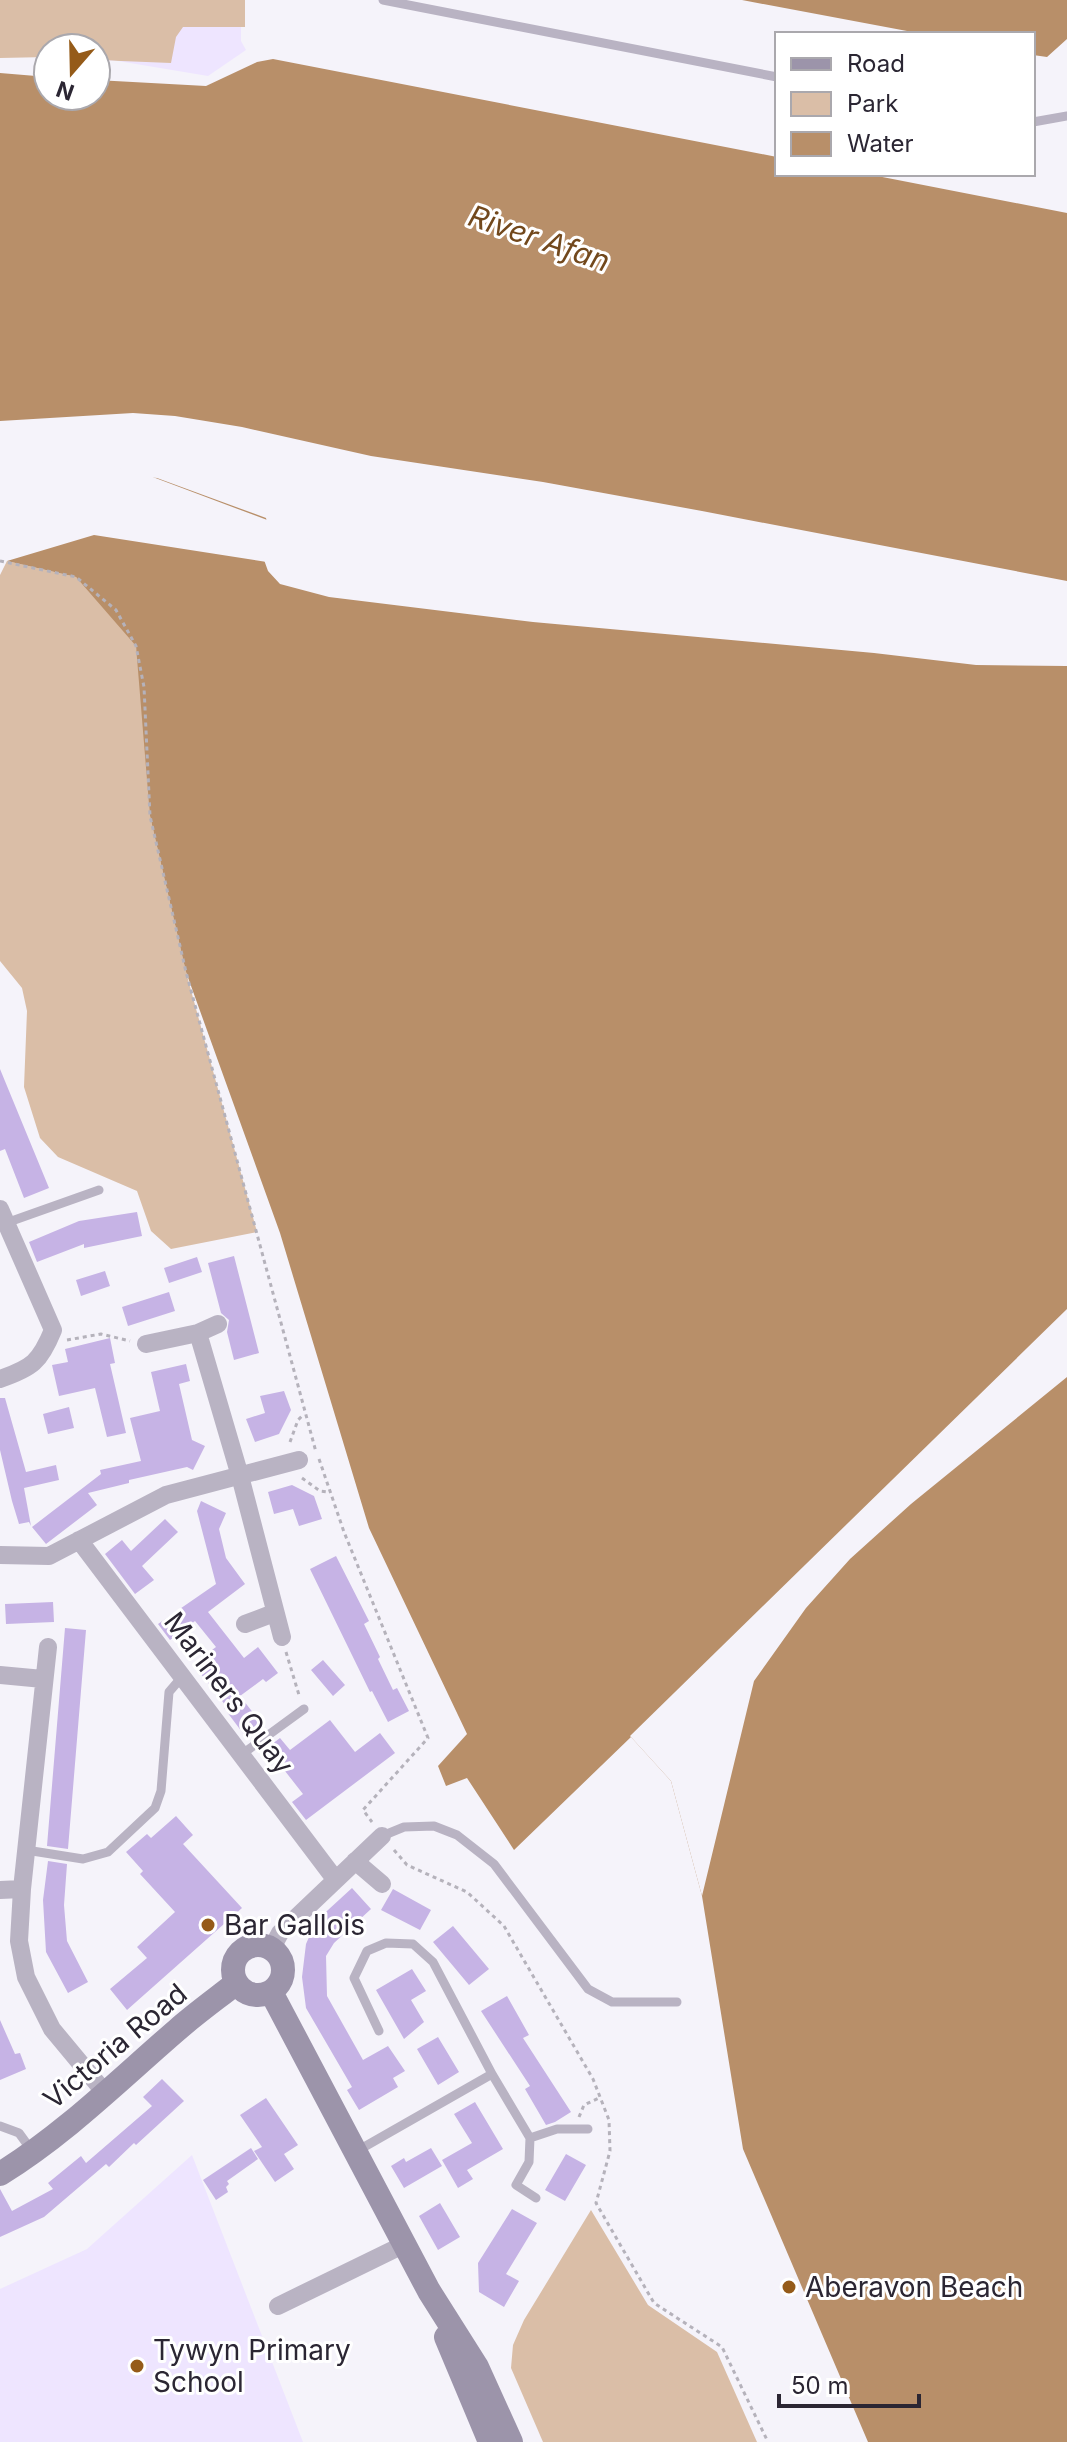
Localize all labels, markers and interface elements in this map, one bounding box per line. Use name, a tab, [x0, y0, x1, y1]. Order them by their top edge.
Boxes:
north arrow	[32, 32, 112, 112]
legend	[775, 32, 1035, 176]
text: Road	[847, 49, 905, 78]
text: N	[53, 76, 77, 106]
text: Park	[847, 89, 898, 118]
text: Water	[847, 129, 914, 158]
water label: River Afan	[464, 197, 615, 279]
street label: Mariners Quay	[157, 1605, 301, 1781]
place label: Bar Gallois	[224, 1908, 365, 1942]
marker: Bar Gallois	[199, 1916, 217, 1934]
street label: Victoria Road	[36, 1976, 194, 2116]
place label: Aberavon Beach	[805, 2270, 1023, 2304]
marker: Aberavon Beach	[780, 2278, 798, 2296]
place label: Tywyn Primary School	[153, 2333, 351, 2399]
marker: Tywyn Primary School	[128, 2357, 146, 2375]
scale bar	[779, 2358, 919, 2408]
text: 50 m	[791, 2371, 849, 2400]

